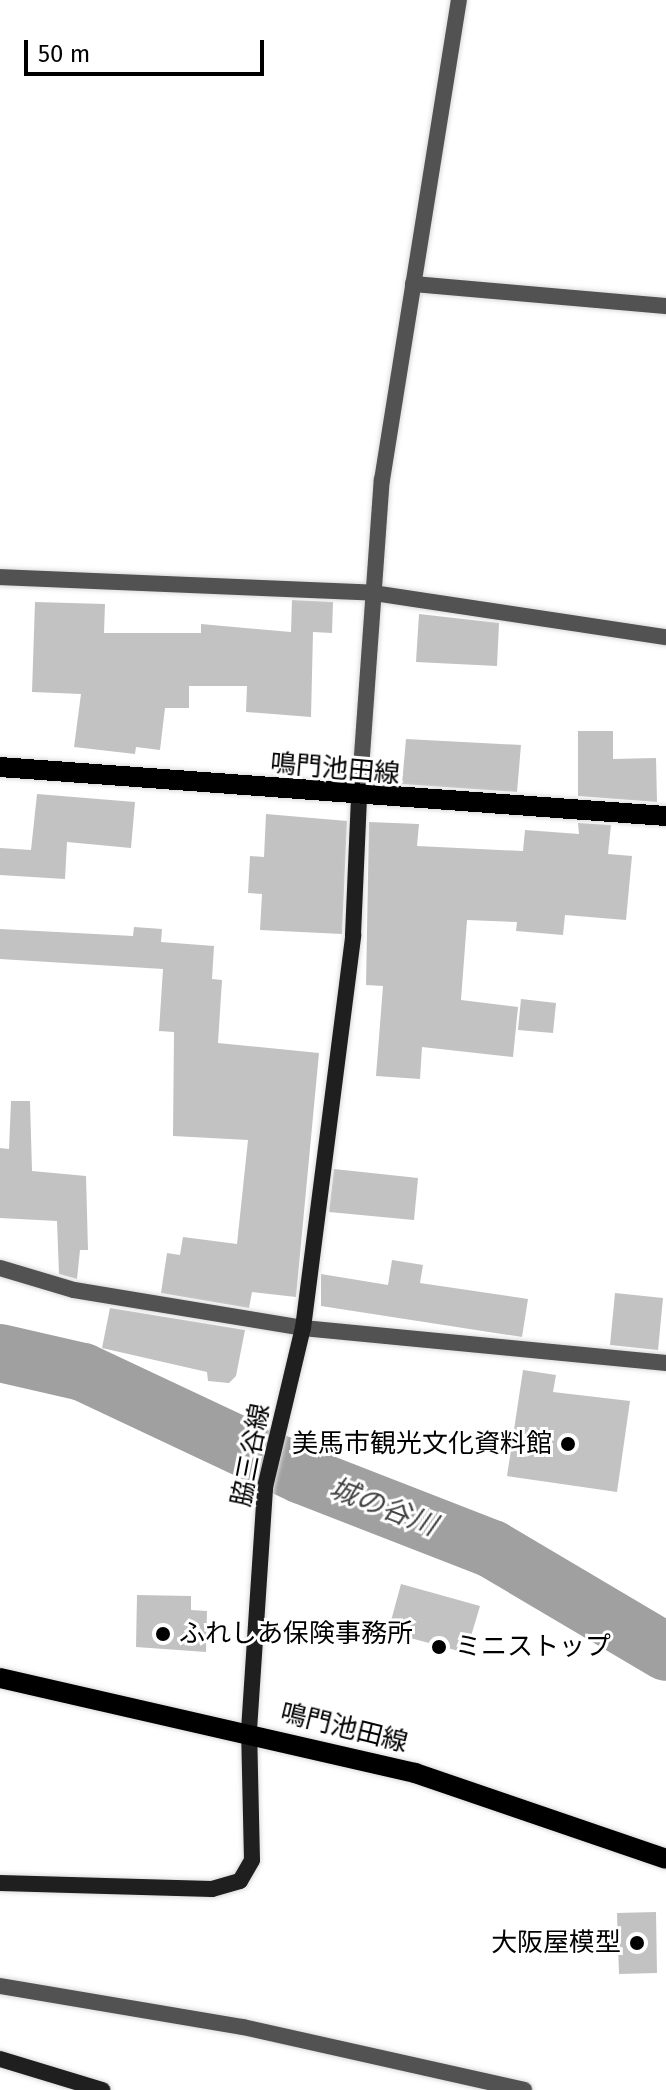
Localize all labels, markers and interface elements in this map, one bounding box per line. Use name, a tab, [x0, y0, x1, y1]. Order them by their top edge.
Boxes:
scale bar	[28, 24, 268, 74]
text: 50 m	[38, 40, 90, 68]
street label: 鳴門池田線	[269, 748, 401, 790]
street label: 脇三谷線	[226, 1401, 276, 1509]
place label: 美馬市観光文化資料館	[292, 1428, 552, 1460]
marker: 美馬市観光文化資料館	[559, 1435, 577, 1453]
water label: 城の谷川	[325, 1471, 441, 1543]
place label: ふれしあ保険事務所	[179, 1618, 413, 1650]
marker: ふれしあ保険事務所	[154, 1625, 172, 1643]
place label: ミニストップ	[455, 1631, 611, 1663]
marker: ミニストップ	[430, 1638, 448, 1656]
street label: 鳴門池田線	[277, 1697, 411, 1759]
place label: 大阪屋模型	[491, 1927, 621, 1959]
marker: 大阪屋模型	[628, 1934, 646, 1952]

